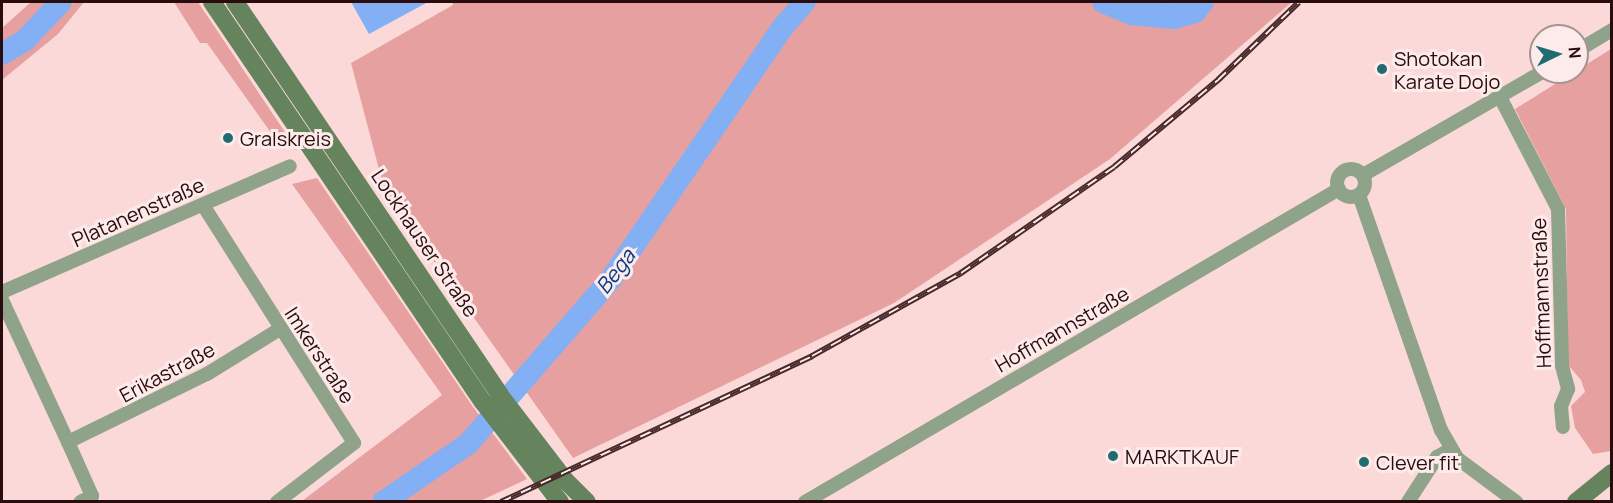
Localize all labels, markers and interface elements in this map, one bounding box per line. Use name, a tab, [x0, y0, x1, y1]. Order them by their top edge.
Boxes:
north arrow	[1529, 24, 1589, 84]
place label: Shotokan Karate Dojo	[1394, 46, 1500, 93]
text: N	[1563, 46, 1586, 59]
marker: Shotokan Karate Dojo	[1375, 62, 1389, 76]
place label: Gralskreis	[240, 126, 331, 150]
marker: Gralskreis	[221, 131, 235, 145]
street label: Lockhauser Straße	[367, 164, 483, 322]
street label: Platanenstraße	[68, 172, 208, 252]
street label: Hoffmannstraße	[1526, 217, 1556, 369]
water label: Bega	[590, 244, 640, 298]
street label: Hoffmannstraße	[991, 281, 1133, 377]
street label: Imkerstraße	[280, 302, 360, 408]
street label: Erikastraße	[115, 337, 219, 407]
place label: MARKTKAUF	[1125, 444, 1239, 468]
marker: MARKTKAUF	[1106, 449, 1120, 463]
place label: Clever fit	[1376, 450, 1459, 474]
marker: Clever fit	[1357, 455, 1371, 469]

